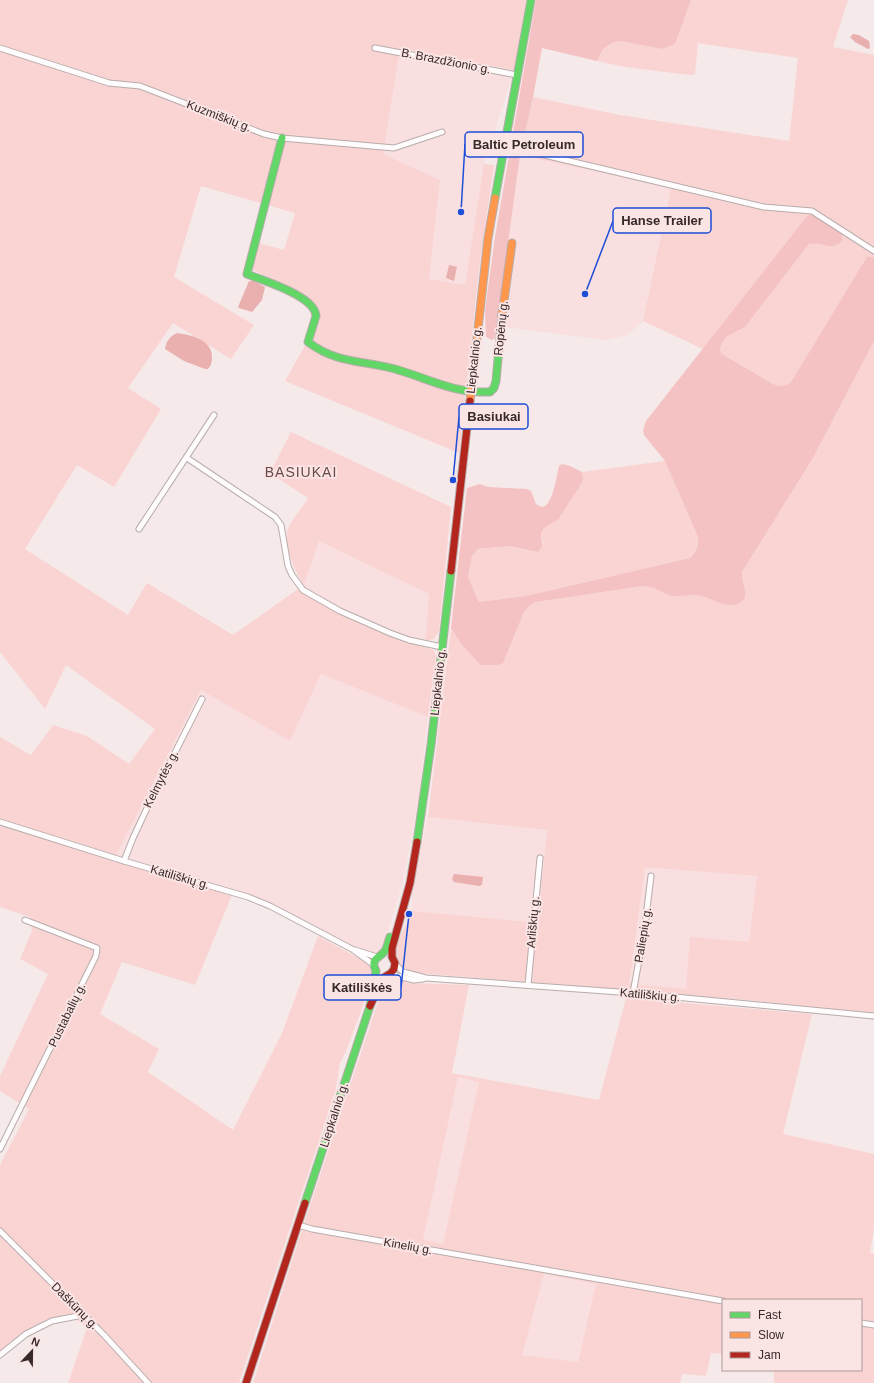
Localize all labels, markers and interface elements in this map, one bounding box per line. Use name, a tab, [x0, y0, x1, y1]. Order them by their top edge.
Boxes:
street label: B. Brazdžionio g.	[400, 45, 492, 77]
street label: Kuzmiškių g.	[185, 97, 253, 135]
callout: Baltic Petroleum	[465, 132, 583, 157]
text: Baltic Petroleum	[473, 137, 575, 152]
callout: Hanse Trailer	[613, 208, 711, 233]
text: Hanse Trailer	[621, 213, 703, 228]
street label: Ropėnų g.	[491, 300, 511, 356]
street label: Liepkalnio g.	[464, 326, 484, 394]
callout: Basiukai	[459, 404, 528, 429]
text: Basiukai	[467, 409, 521, 424]
district label: BASIUKAI	[265, 464, 337, 480]
street label: Liepkalnio g.	[428, 648, 448, 716]
street label: Kelmytės g.	[141, 748, 181, 810]
street label: Katiliškių g.	[149, 862, 211, 892]
street label: Arliškių g.	[524, 895, 542, 949]
street label: Paliepių g.	[632, 906, 654, 964]
callout: Katiliškės	[324, 975, 401, 1000]
text: Katiliškės	[332, 980, 392, 995]
street label: Pustabalių g.	[45, 981, 89, 1049]
street label: Katiliškių g.	[619, 985, 681, 1005]
street label: Liepkalnio g.	[317, 1081, 351, 1149]
street label: Kinelių g.	[382, 1235, 434, 1257]
street label: Daškūnų g.	[49, 1280, 101, 1332]
legend	[722, 1299, 862, 1371]
text: Fast	[758, 1308, 782, 1322]
text: Slow	[758, 1328, 784, 1342]
north arrow	[12, 1331, 52, 1371]
text: N	[30, 1335, 42, 1349]
text: Jam	[758, 1348, 781, 1362]

